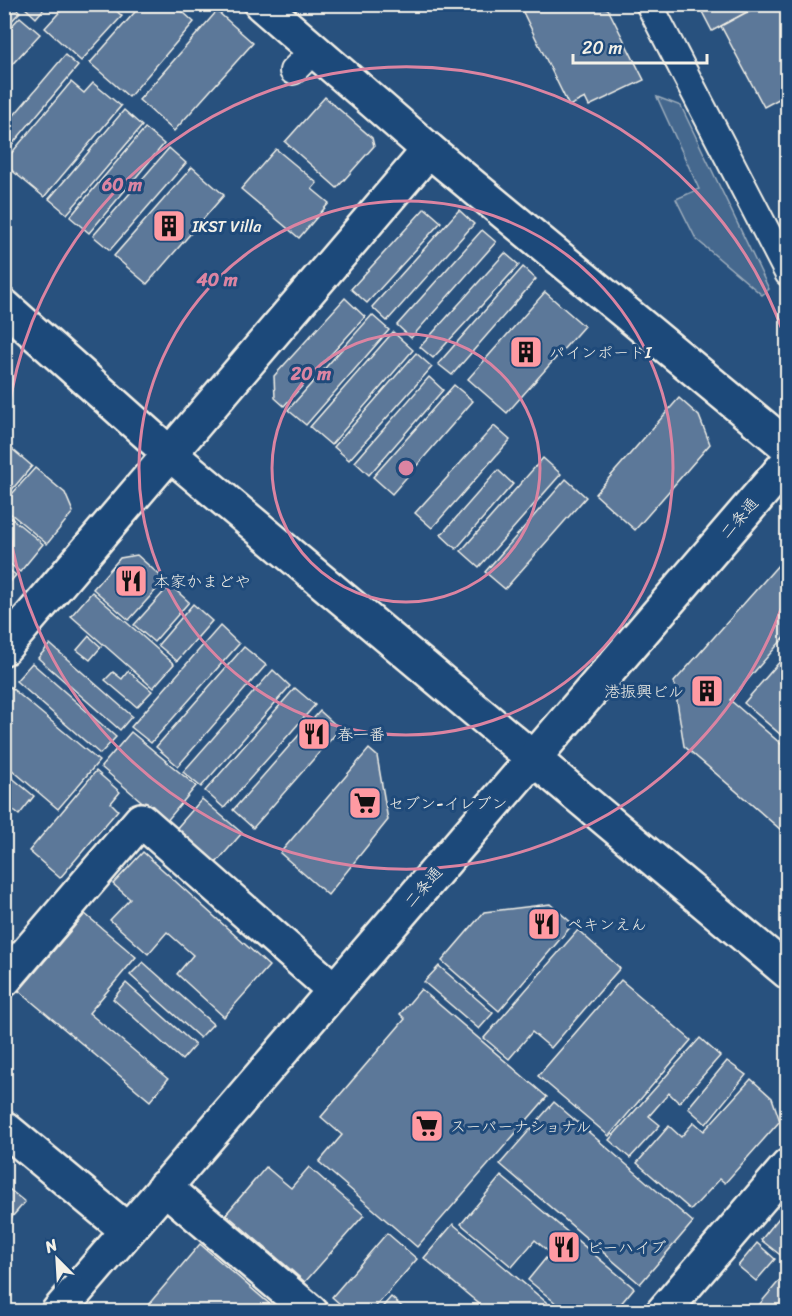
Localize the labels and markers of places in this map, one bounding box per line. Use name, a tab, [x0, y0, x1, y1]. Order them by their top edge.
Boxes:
building icon: IKST Villa	[151, 208, 187, 244]
place label: IKST Villa	[191, 212, 262, 241]
building icon: パインポートI	[508, 334, 544, 370]
place label: パインポートI	[549, 338, 653, 367]
centre of rings	[396, 458, 416, 478]
restaurant icon: 本家かまどや	[113, 563, 149, 599]
place label: 本家かまどや	[154, 567, 251, 596]
building icon: 港振興ビル	[689, 673, 725, 709]
place label: 港振興ビル	[604, 677, 684, 706]
restaurant icon: 春一番	[296, 716, 332, 752]
place label: 春一番	[337, 720, 385, 749]
supermarket icon: セブン-イレブン	[347, 785, 383, 821]
place label: セブン-イレブン	[388, 789, 507, 818]
restaurant icon: ペキンえん	[526, 906, 562, 942]
place label: ペキンえん	[567, 910, 647, 939]
supermarket icon: スーパーナショナル	[409, 1108, 445, 1144]
place label: スーパーナショナル	[450, 1112, 592, 1141]
restaurant icon: ビーハイブ	[546, 1229, 582, 1265]
place label: ビーハイブ	[587, 1233, 666, 1262]

